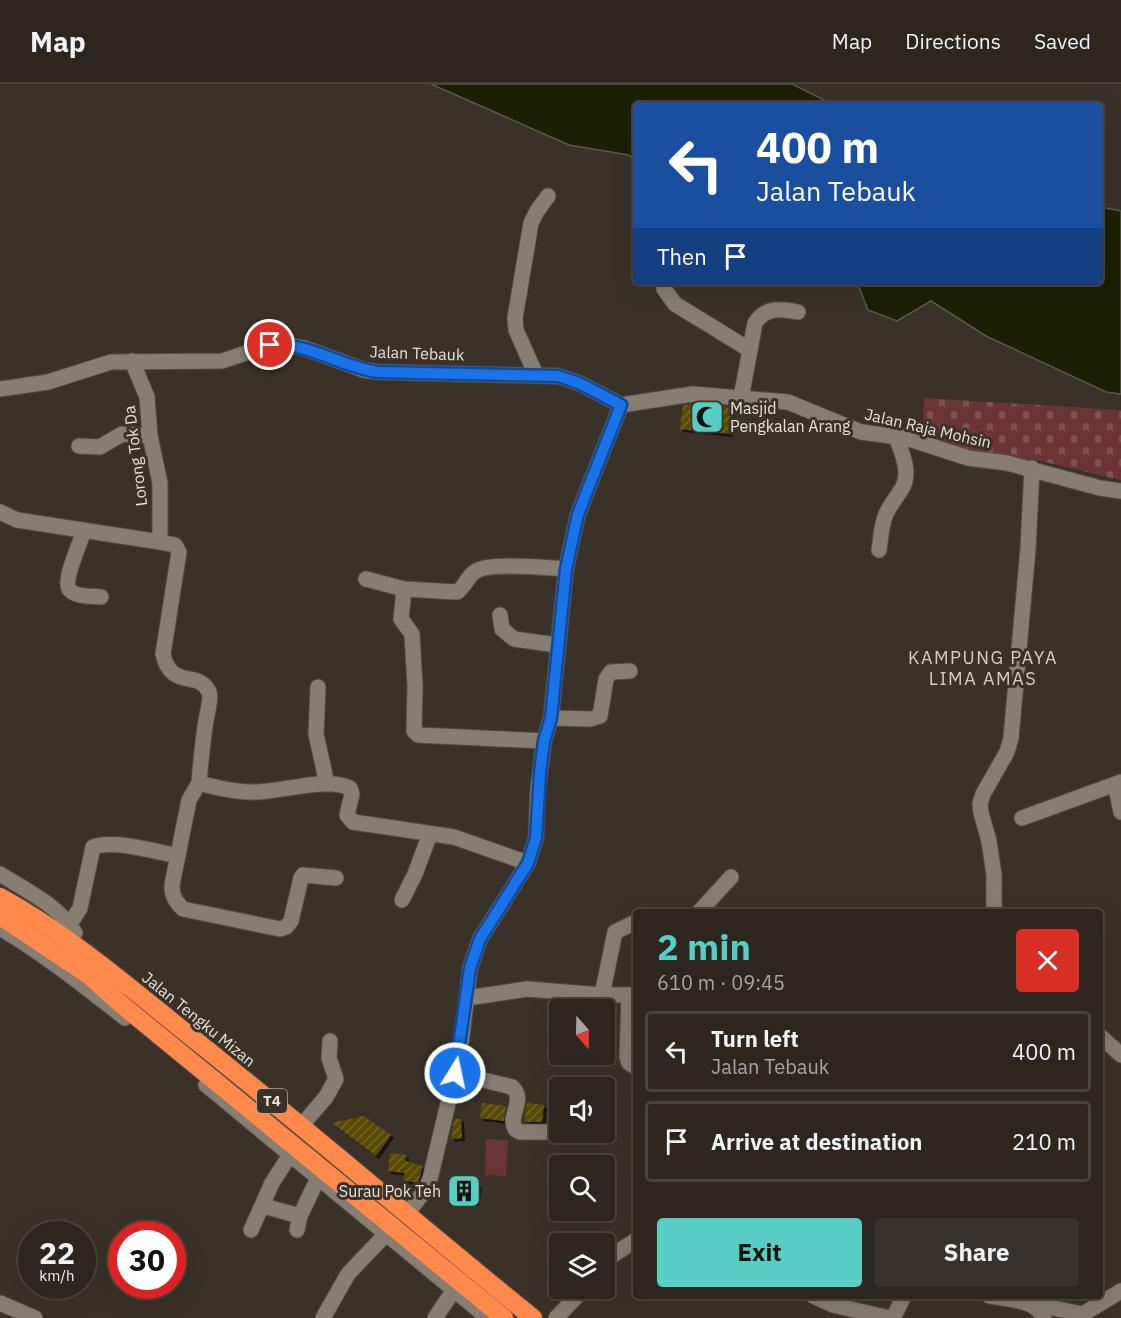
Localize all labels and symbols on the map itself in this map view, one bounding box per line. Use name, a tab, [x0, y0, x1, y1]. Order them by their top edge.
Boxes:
pin	[244, 319, 295, 370]
street label: Jalan Tebauk	[369, 341, 465, 365]
place label: Masjid Pengkalan Arang	[730, 398, 851, 436]
mosque icon: Masjid Pengkalan Arang	[689, 399, 725, 435]
street label: Lorong Tok Da	[119, 404, 151, 508]
street label: Jalan Raja Mohsin	[863, 404, 993, 452]
district label: KAMPUNG PAYA LIMA AMAS	[908, 646, 1058, 690]
street label: Jalan Tengku Mizan	[138, 967, 260, 1071]
north arrow	[549, 999, 615, 1065]
position arrow	[423, 1041, 487, 1105]
road number: T4	[257, 1089, 287, 1113]
building icon: Surau Pok Teh	[446, 1173, 482, 1209]
place label: Surau Pok Teh	[339, 1181, 441, 1201]
speed limit sign: 30	[108, 1221, 186, 1299]

